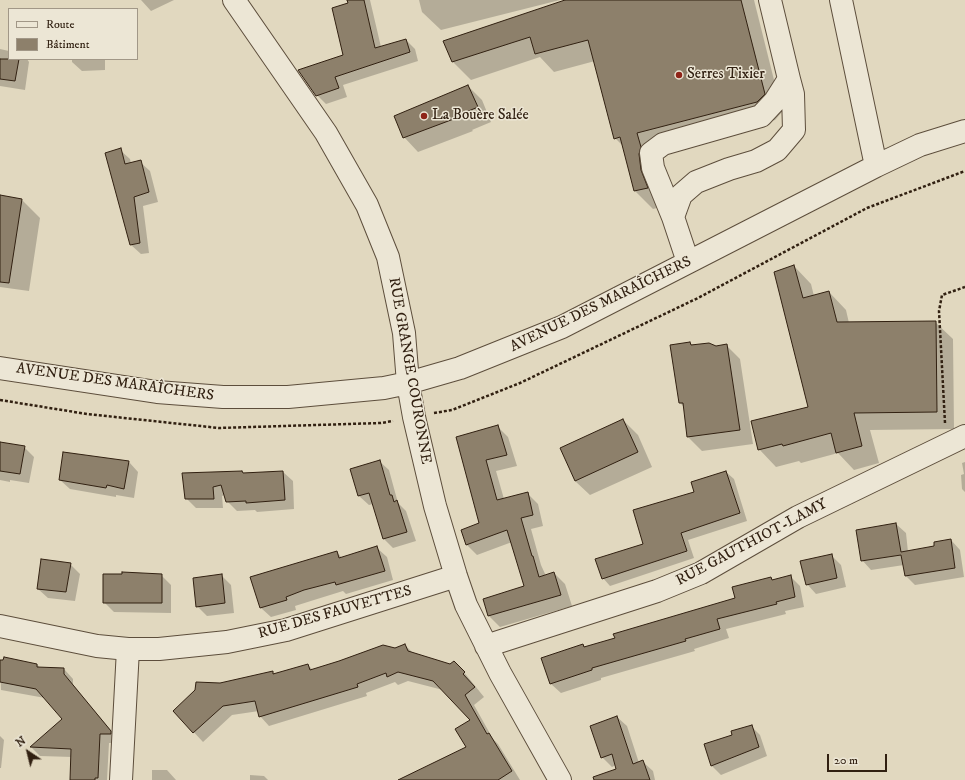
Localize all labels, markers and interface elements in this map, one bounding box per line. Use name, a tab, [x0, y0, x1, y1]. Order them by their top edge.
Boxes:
legend	[8, 8, 138, 60]
text: Route	[46, 17, 74, 32]
text: Bâtiment	[46, 37, 90, 52]
place label: Serres Tixier	[687, 66, 765, 84]
marker: Serres Tixier	[674, 70, 684, 80]
place label: La Bouère Salée	[432, 107, 529, 125]
marker: La Bouère Salée	[419, 111, 429, 121]
street label: AVENUE DES MARAÎCHERS	[507, 253, 695, 357]
street label: RUE GRANGE COURONNE	[384, 276, 434, 466]
street label: AVENUE DES MARAÎCHERS	[15, 360, 215, 406]
street label: RUE GAUTHIOT-LAMY	[673, 496, 831, 590]
street label: RUE DES FAUVETTES	[256, 582, 414, 644]
north arrow	[8, 732, 48, 772]
text: N	[13, 734, 29, 750]
scale bar	[829, 746, 889, 772]
text: 20 m	[834, 753, 858, 768]

